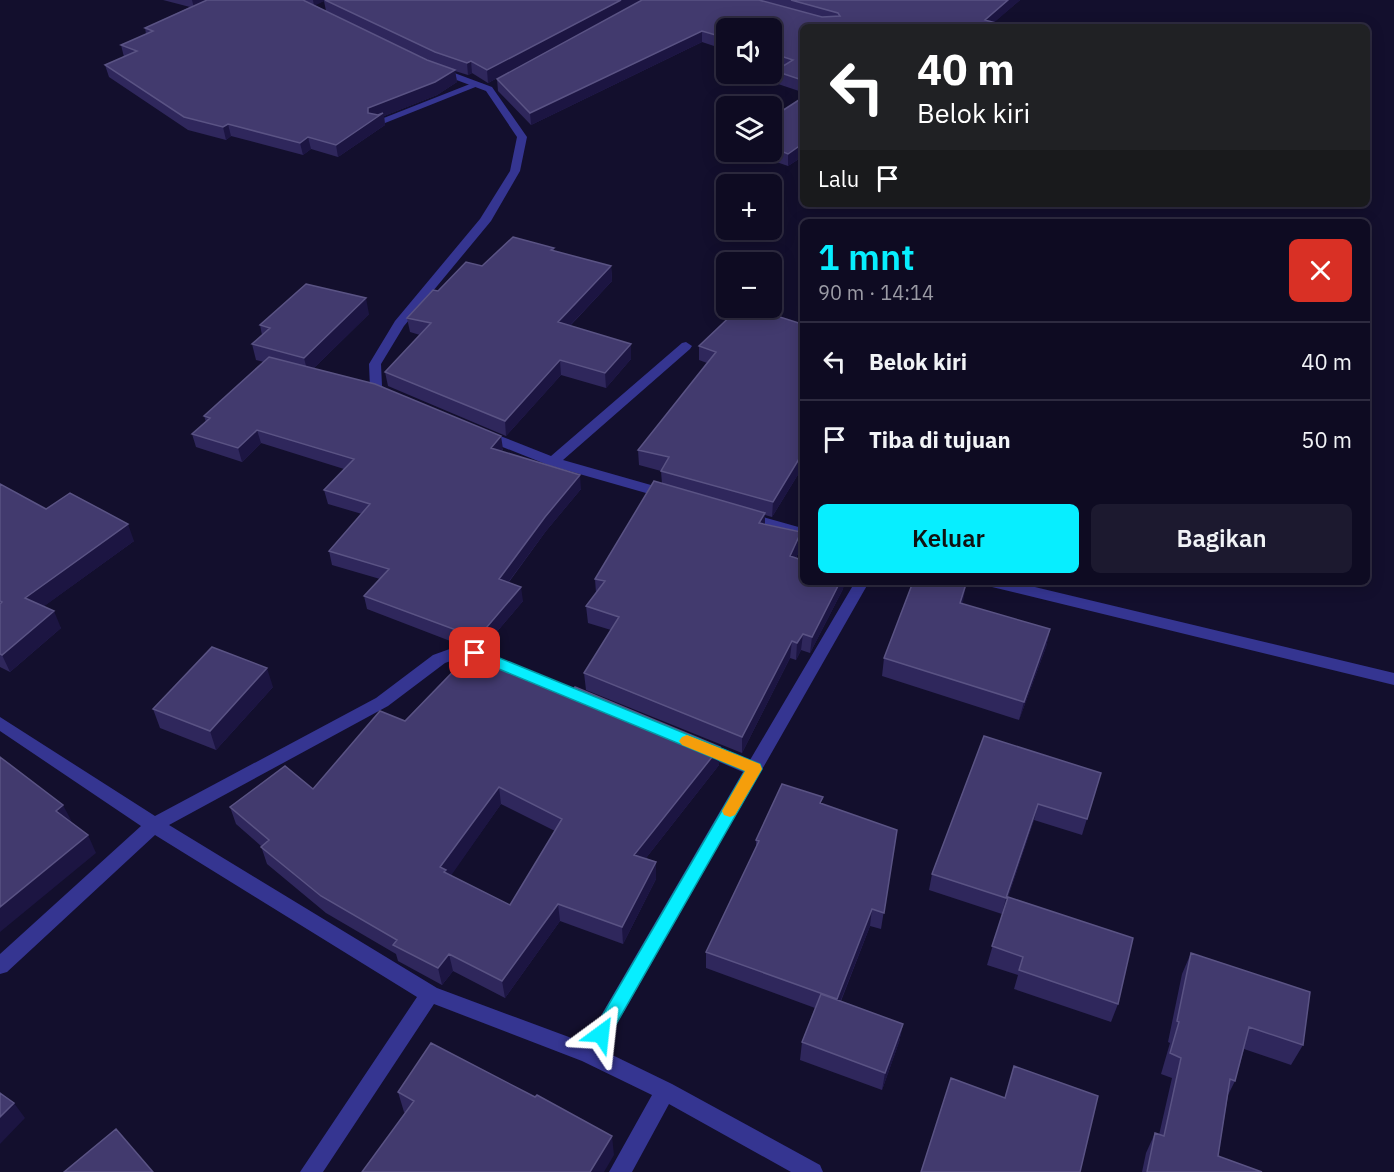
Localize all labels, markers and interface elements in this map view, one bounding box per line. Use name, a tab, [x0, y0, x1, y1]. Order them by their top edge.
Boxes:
map controls	[716, 18, 782, 318]
button: sound	[716, 18, 782, 84]
text: 40 m	[917, 42, 1015, 97]
icon: left	[818, 48, 896, 126]
text: Belok kiri	[917, 95, 1030, 130]
button: layers	[716, 96, 782, 162]
icon: arrive	[871, 162, 904, 195]
text: Lalu	[818, 164, 859, 193]
button: +	[716, 174, 782, 240]
text: 1 mnt	[818, 233, 915, 280]
button: close	[1289, 239, 1352, 302]
button: −	[716, 252, 782, 318]
text: 90 m · 14:14	[818, 279, 934, 306]
icon: left	[818, 345, 851, 378]
text: Belok kiri	[869, 347, 967, 376]
text: 40 m	[1301, 347, 1352, 376]
icon: arrive	[818, 423, 851, 456]
text: Tiba di tujuan	[869, 425, 1011, 454]
text: 50 m	[1301, 425, 1352, 454]
button: Keluar	[818, 504, 1079, 573]
button: Bagikan	[1091, 504, 1352, 573]
pin	[449, 627, 500, 678]
icon: arrive	[458, 636, 491, 669]
position arrow	[569, 1002, 633, 1066]

